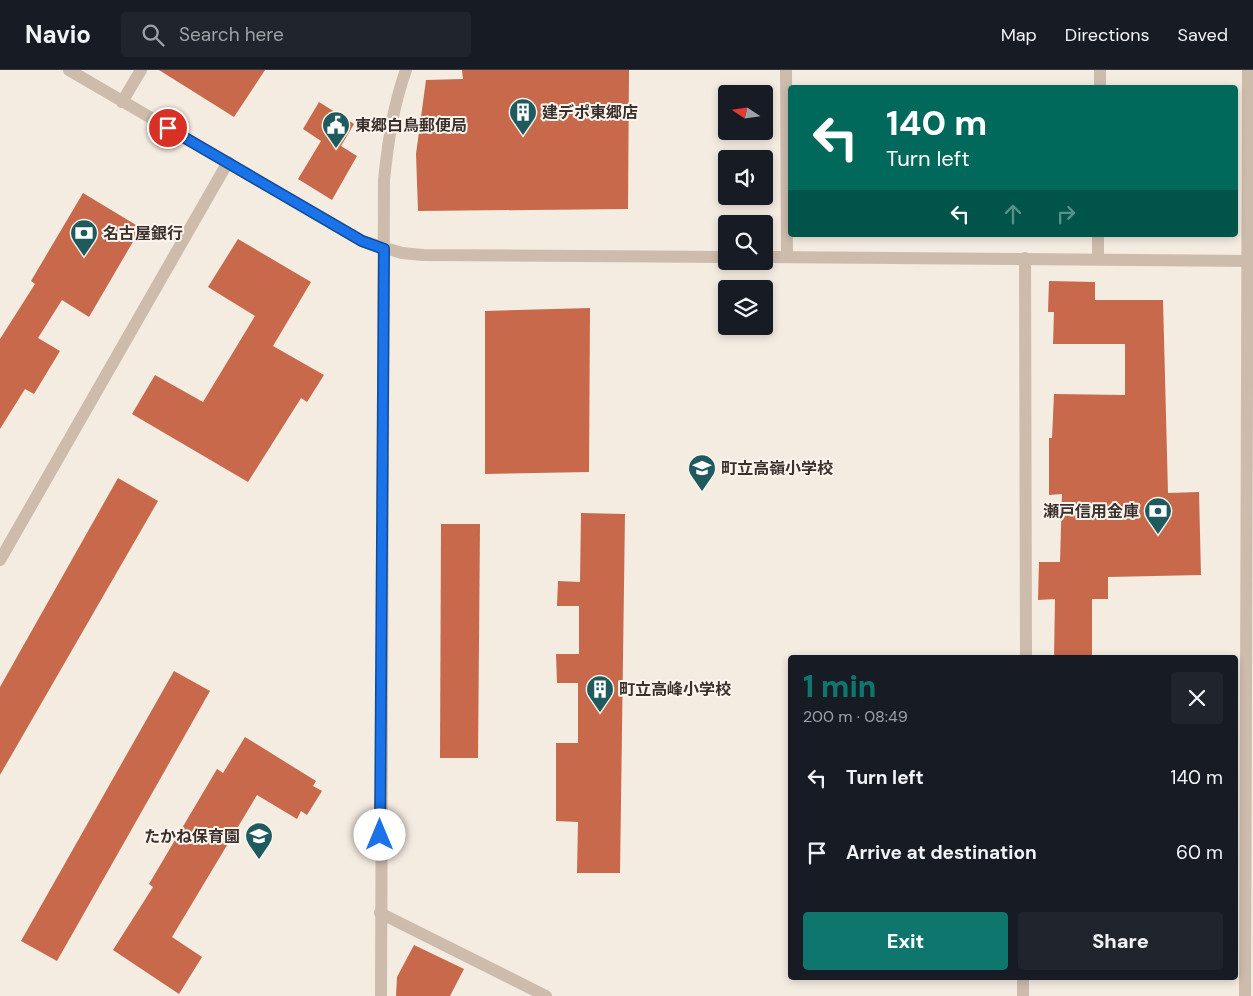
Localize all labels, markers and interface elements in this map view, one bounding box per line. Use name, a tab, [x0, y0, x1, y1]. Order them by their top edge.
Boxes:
search box	[121, 12, 471, 57]
text: Navio	[25, 19, 91, 50]
icon: search	[139, 21, 167, 49]
text: Search here	[179, 22, 284, 47]
text: Map	[1001, 23, 1037, 47]
text: Directions	[1065, 23, 1150, 47]
text: Saved	[1178, 23, 1228, 47]
north arrow	[718, 85, 772, 140]
map controls	[718, 85, 773, 335]
building icon: 建デポ東郷店	[508, 97, 538, 136]
text: 140 m	[886, 100, 987, 146]
place label: 建デポ東郷店	[542, 102, 638, 123]
icon: left	[803, 105, 868, 170]
pin	[147, 107, 189, 149]
public building icon: 東郷白鳥郵便局	[321, 110, 351, 149]
icon: arrive	[154, 114, 182, 142]
place label: 東郷白鳥郵便局	[355, 115, 467, 136]
text: Turn left	[886, 144, 970, 173]
button: sound	[718, 150, 773, 205]
icon: left	[946, 200, 974, 228]
icon: ahead	[999, 200, 1027, 228]
icon: right	[1052, 200, 1080, 228]
button: search	[718, 215, 773, 270]
bank icon: 名古屋銀行	[69, 218, 99, 257]
place label: 名古屋銀行	[103, 223, 183, 244]
button: layers	[718, 280, 773, 335]
school or university icon: 町立高嶺小学校	[687, 453, 717, 492]
place label: 町立高嶺小学校	[721, 458, 833, 479]
bank icon: 瀬戸信用金庫	[1143, 496, 1173, 535]
place label: 瀬戸信用金庫	[1043, 501, 1139, 522]
text: 1 min	[803, 667, 876, 706]
button: close	[1171, 672, 1223, 724]
building icon: 町立高峰小学校	[585, 674, 615, 713]
place label: 町立高峰小学校	[619, 679, 731, 700]
text: 200 m · 08:49	[803, 706, 908, 727]
icon: left	[803, 764, 831, 792]
text: Turn left	[846, 765, 924, 790]
text: 140 m	[1171, 765, 1223, 790]
position arrow	[353, 808, 405, 860]
school or university icon: たかね保育園	[244, 821, 274, 860]
place label: たかね保育園	[144, 826, 240, 847]
icon: arrive	[803, 839, 831, 867]
text: Arrive at destination	[846, 840, 1037, 865]
text: 60 m	[1176, 840, 1223, 865]
button: Exit	[803, 912, 1008, 970]
button: Share	[1018, 912, 1223, 970]

